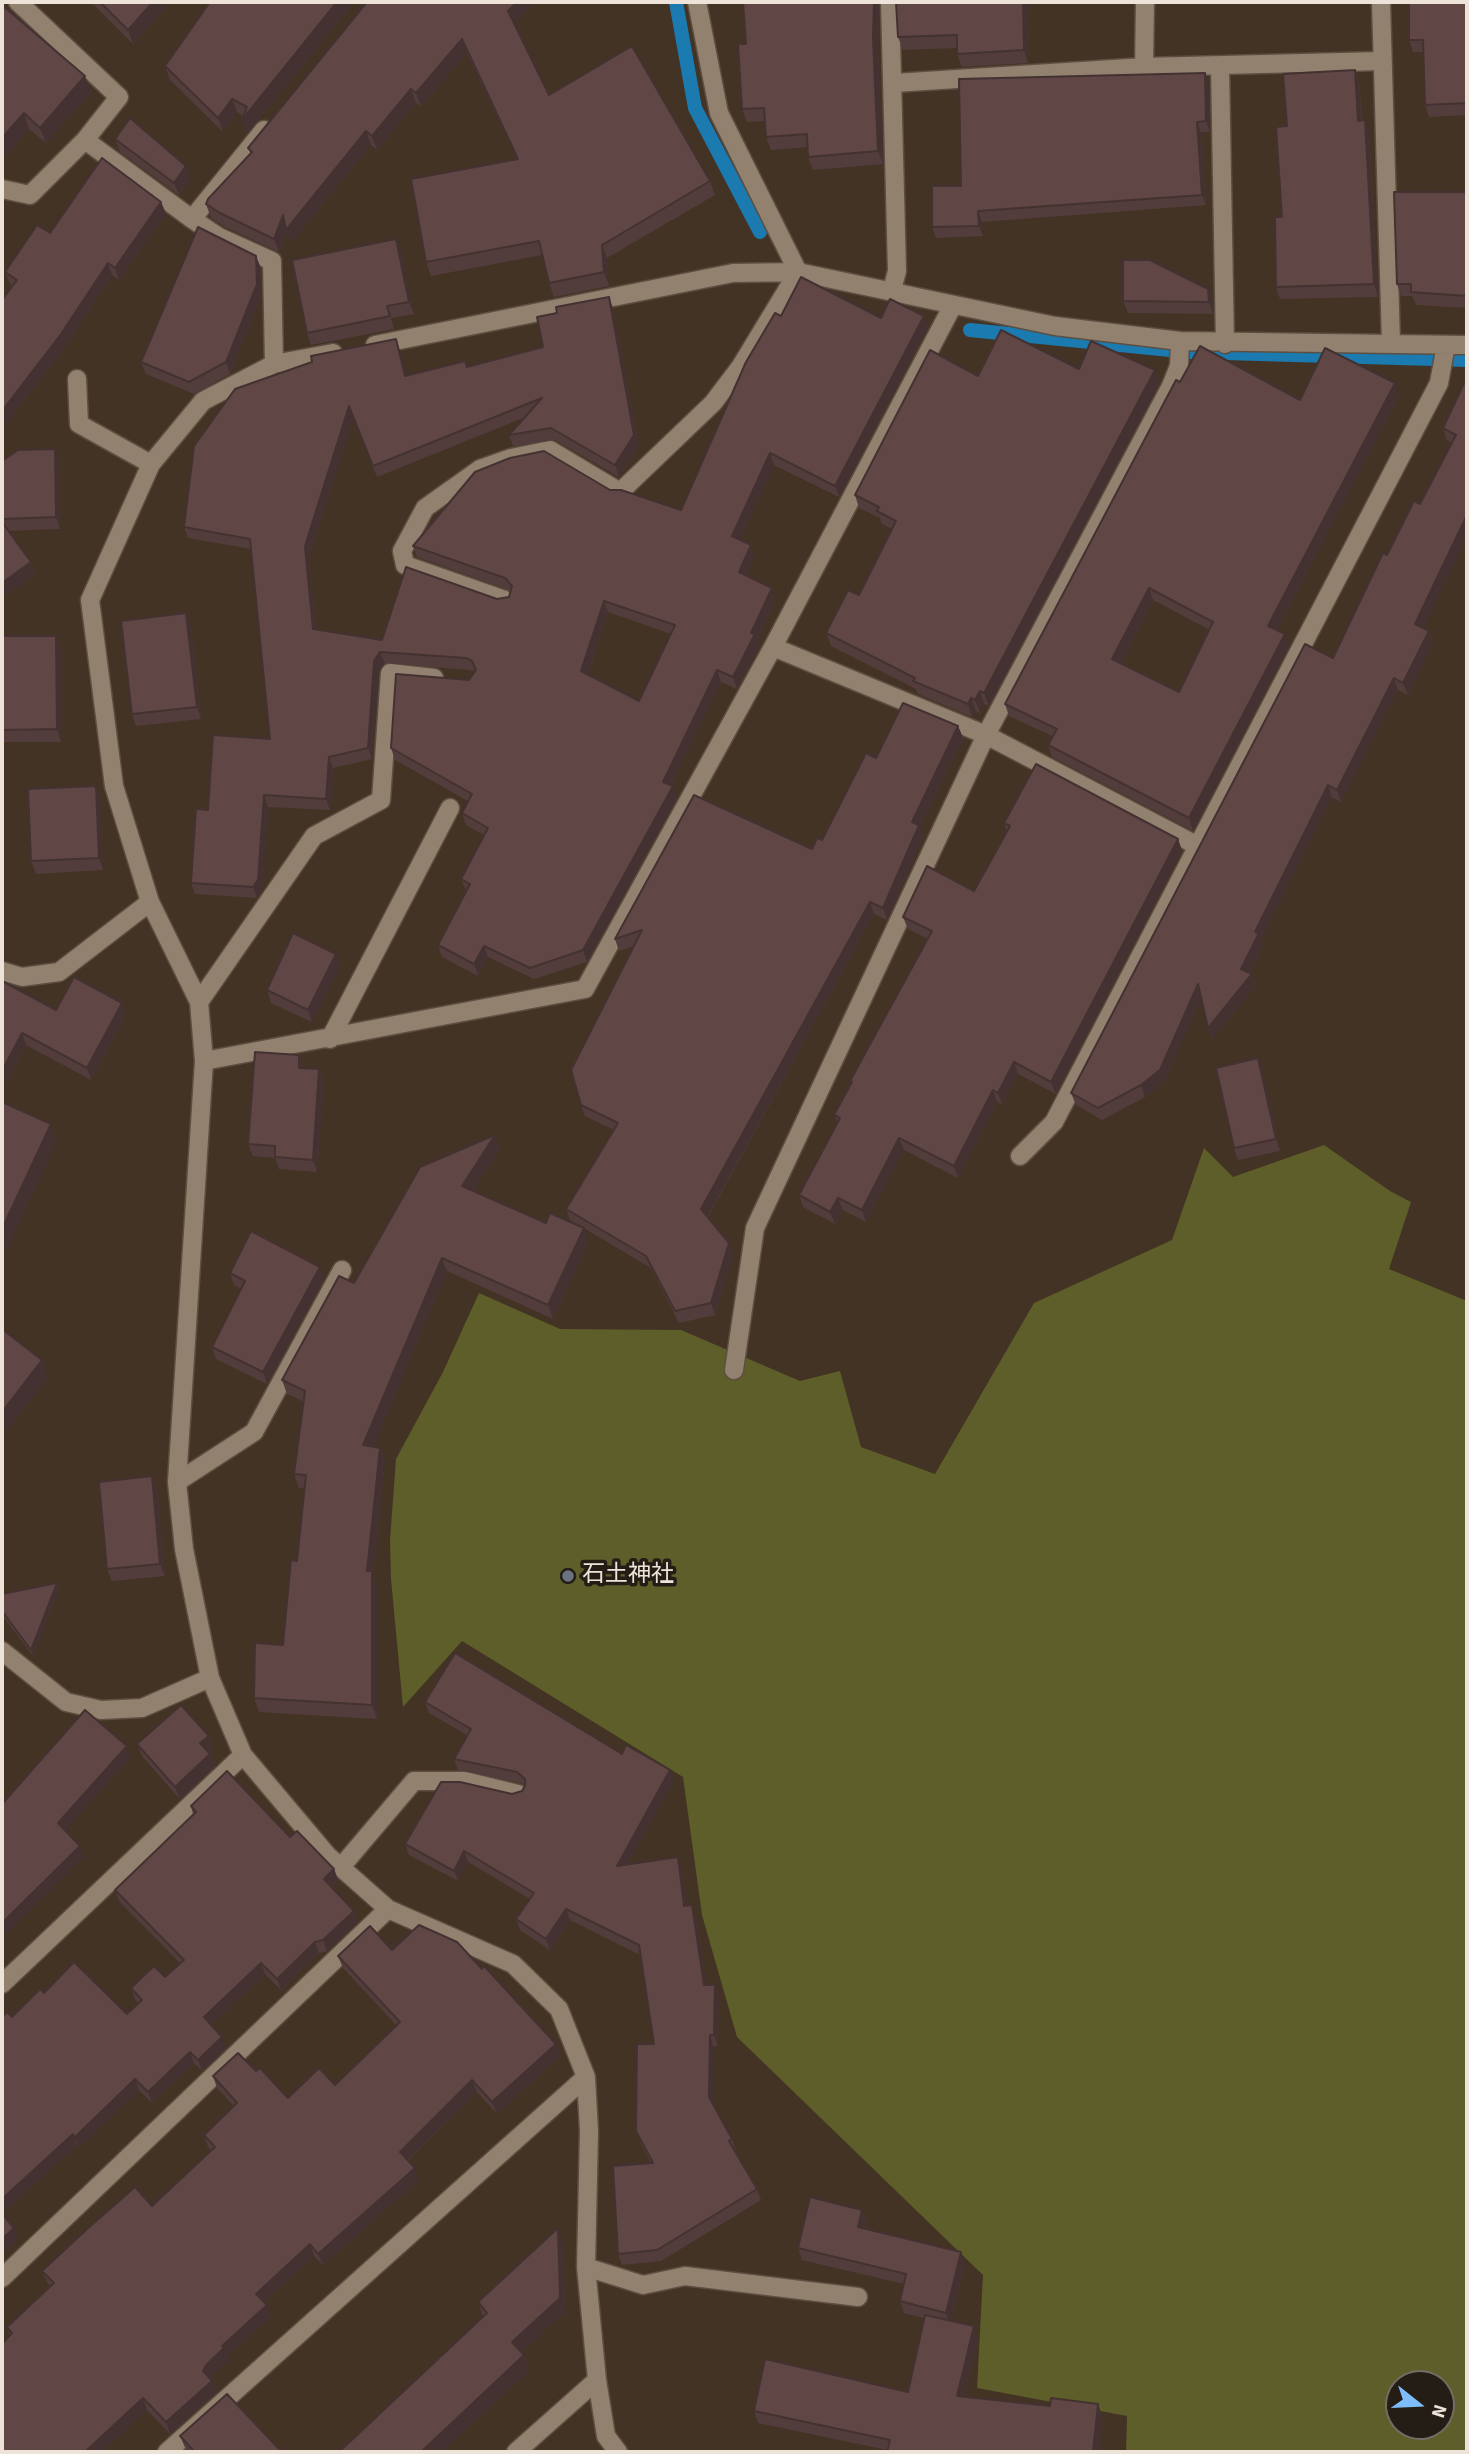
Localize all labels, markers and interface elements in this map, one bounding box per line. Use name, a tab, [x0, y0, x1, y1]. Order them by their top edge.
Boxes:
place label: 石土神社	[582, 1562, 674, 1590]
marker: 石土神社	[560, 1568, 576, 1584]
north arrow	[1385, 2370, 1455, 2440]
text: N	[1424, 2401, 1453, 2421]

